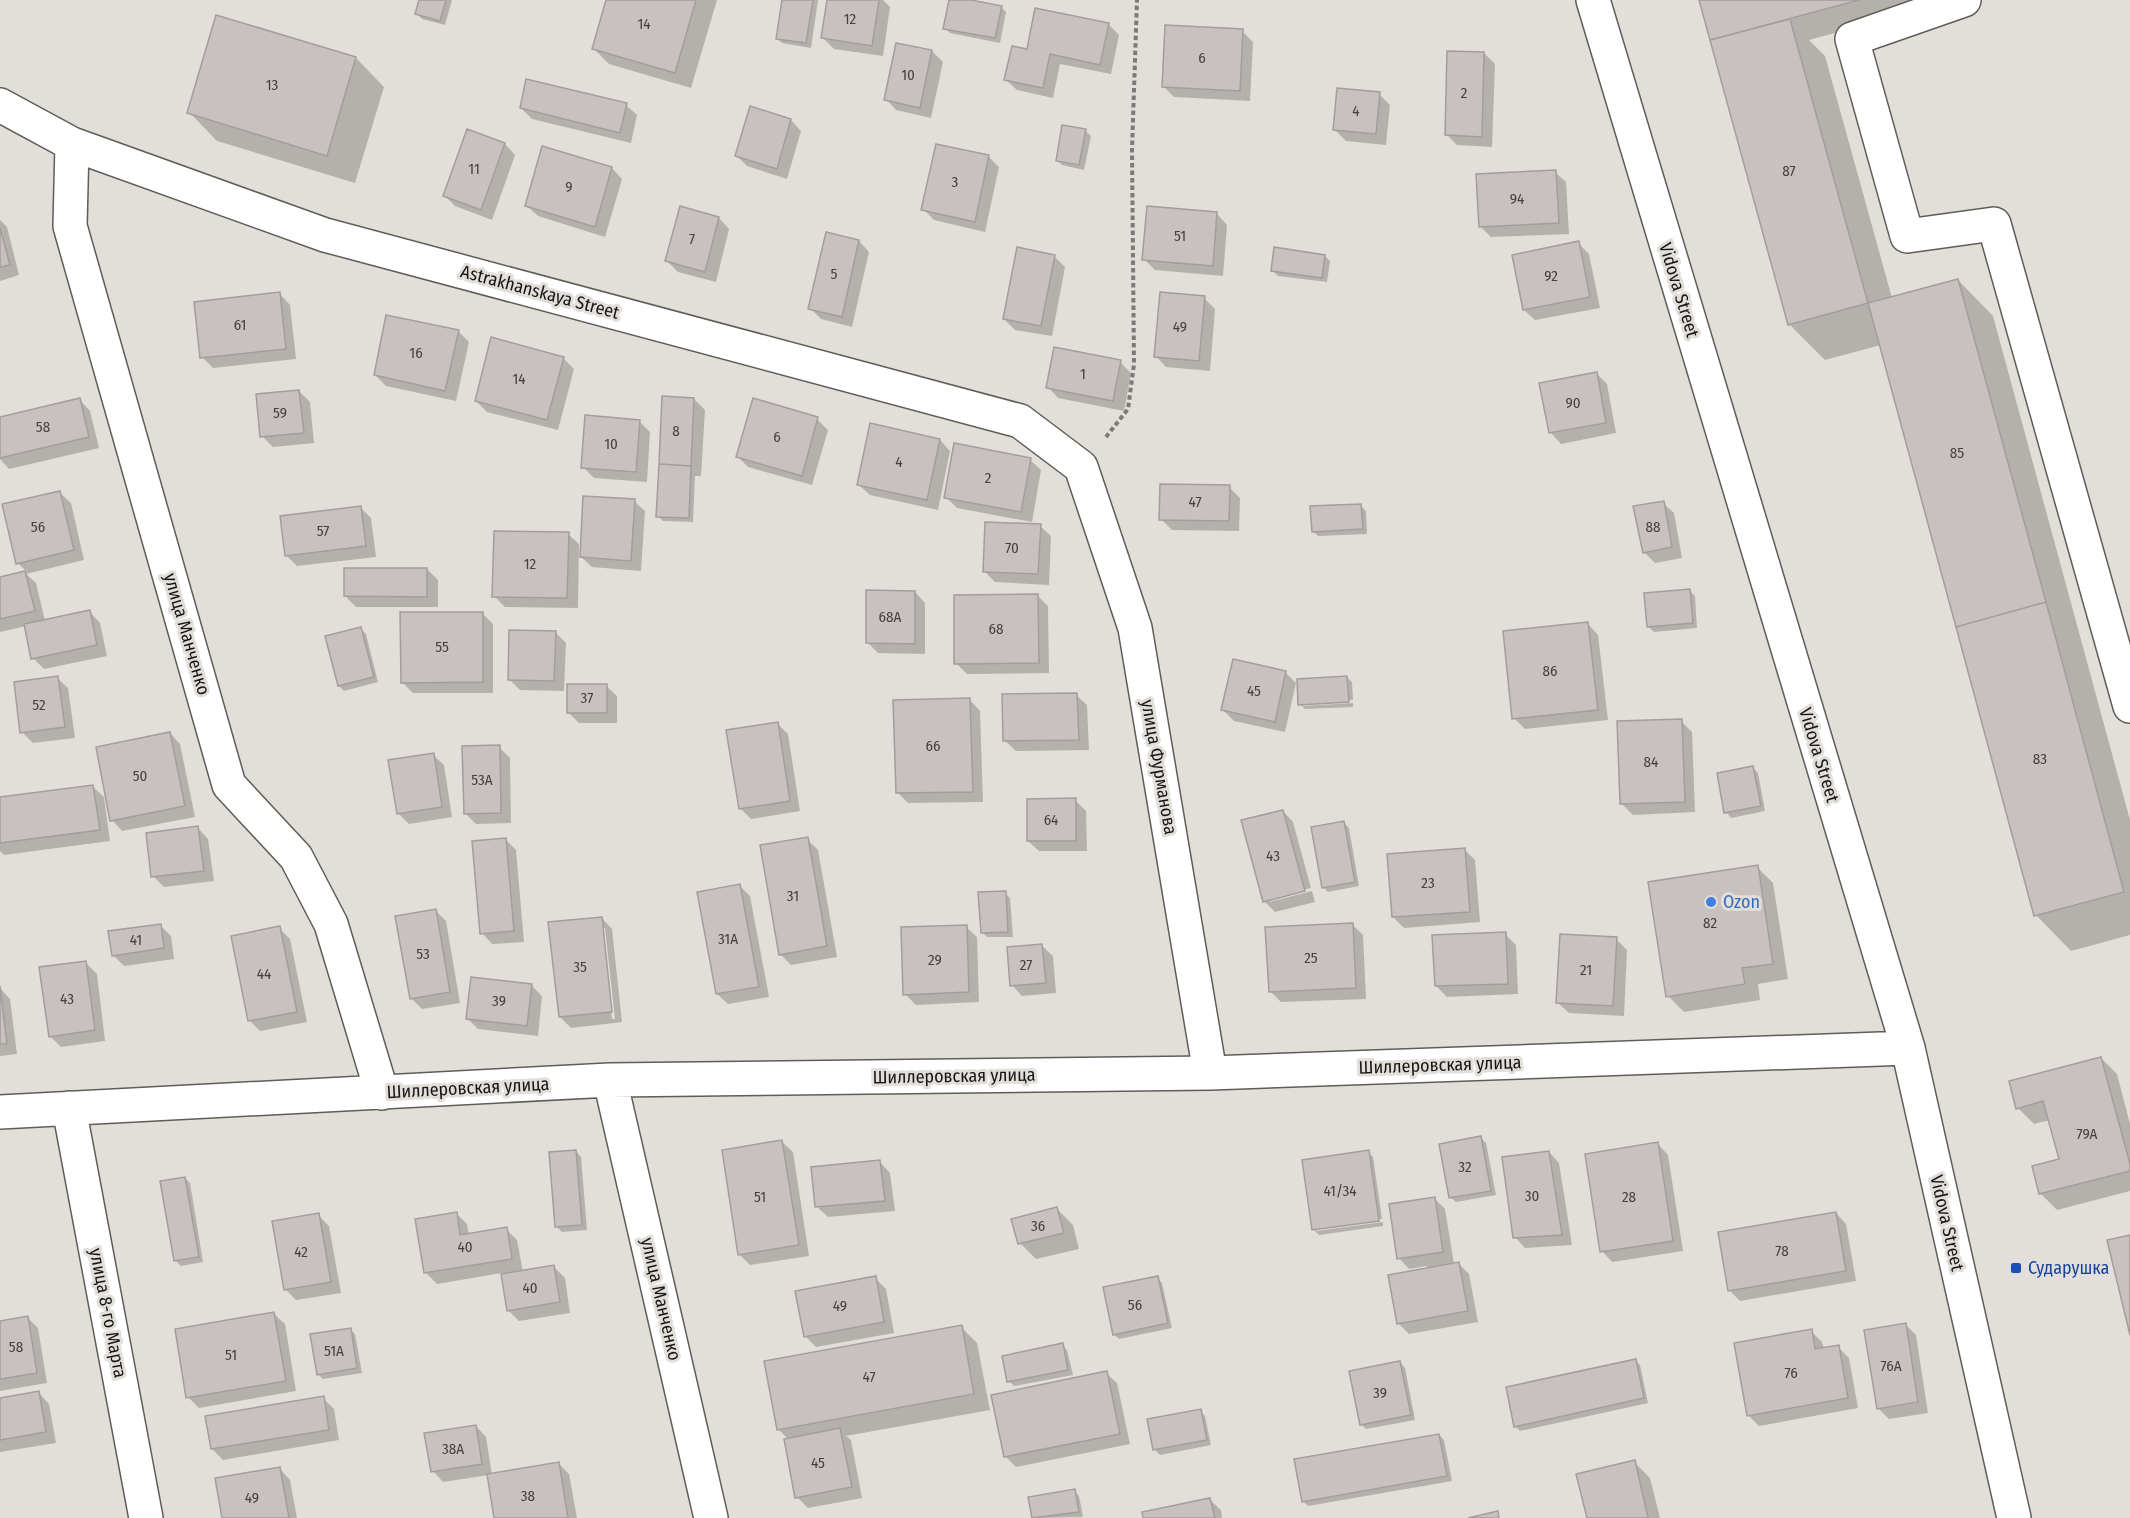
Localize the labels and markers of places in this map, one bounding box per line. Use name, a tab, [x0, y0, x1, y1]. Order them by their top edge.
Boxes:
place label: Ozon	[1723, 891, 1760, 913]
marker: Ozon	[1704, 895, 1718, 909]
place label: Сударушка	[2028, 1257, 2110, 1279]
marker: Сударушка	[2009, 1261, 2023, 1275]

